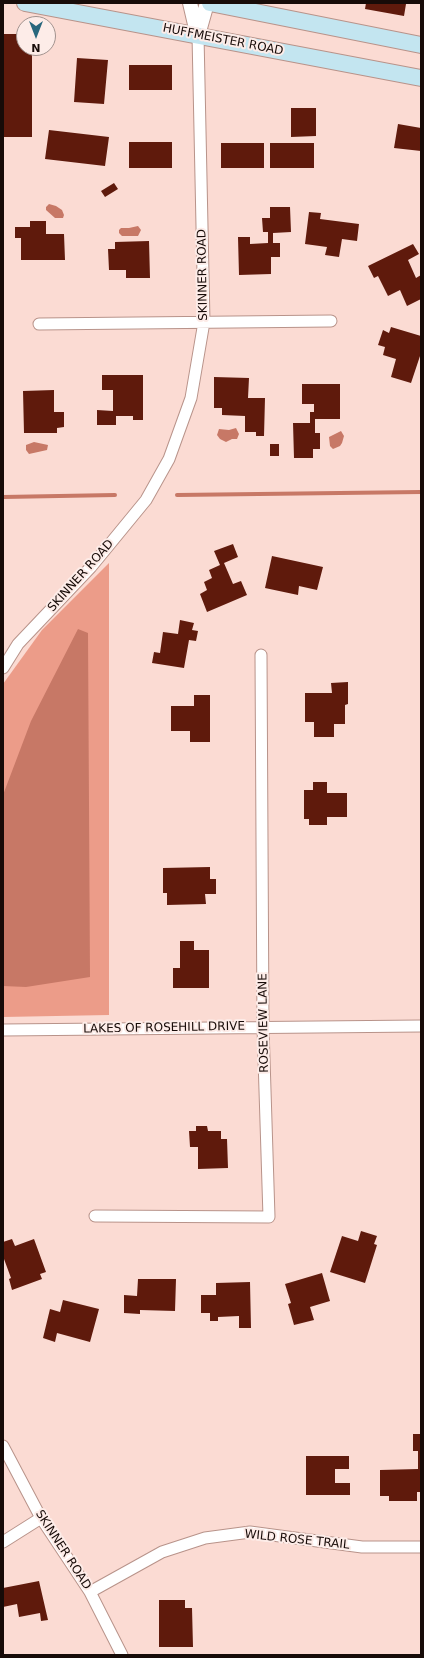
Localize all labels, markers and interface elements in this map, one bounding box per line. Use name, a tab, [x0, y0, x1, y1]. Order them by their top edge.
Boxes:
north arrow	[16, 16, 56, 56]
street label: HUFFMEISTER ROAD	[161, 21, 285, 59]
text: N	[31, 41, 41, 54]
street label: SKINNER ROAD	[195, 229, 211, 321]
street label: SKINNER ROAD	[45, 537, 117, 615]
street label: ROSEVIEW LANE	[256, 973, 272, 1073]
street label: LAKES OF ROSEHILL DRIVE	[83, 1019, 245, 1037]
street label: SKINNER ROAD	[32, 1508, 94, 1592]
street label: WILD ROSE TRAIL	[244, 1527, 350, 1553]

